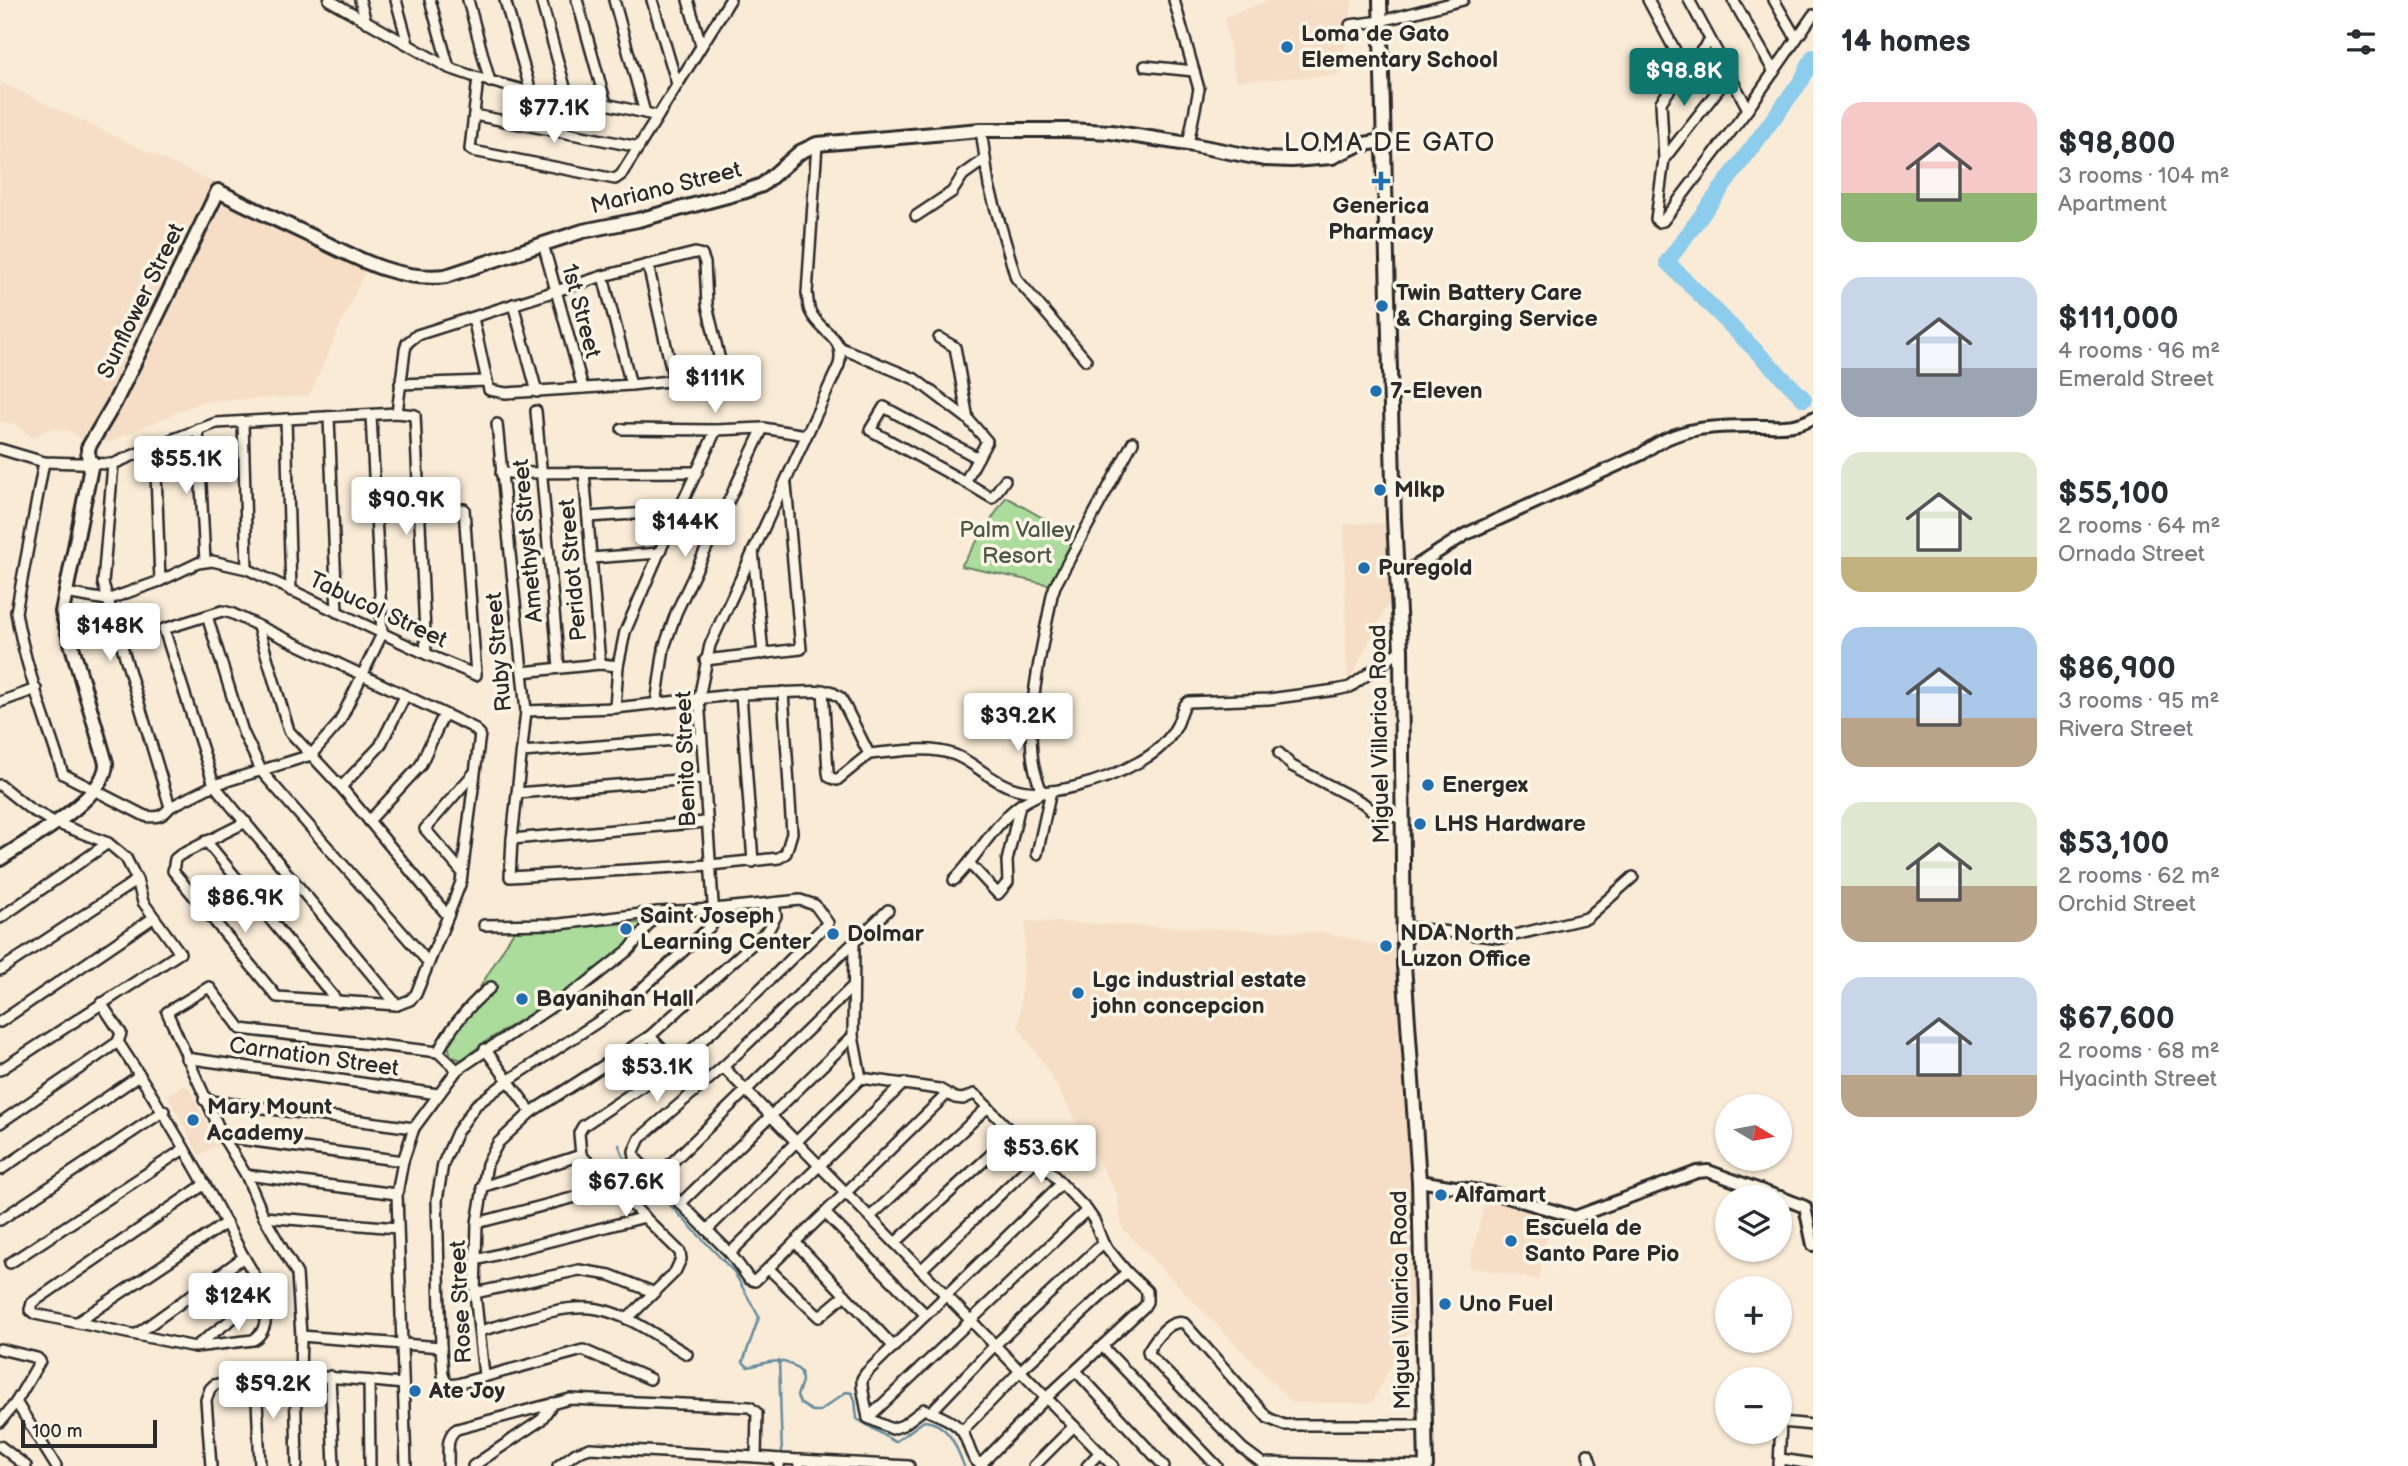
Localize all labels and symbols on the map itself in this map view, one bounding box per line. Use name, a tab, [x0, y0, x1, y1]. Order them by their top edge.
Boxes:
place label: Loma de Gato Elementary School	[1301, 20, 1498, 74]
marker: Loma de Gato Elementary School	[1279, 39, 1295, 55]
pin: $98.8K	[1627, 48, 1741, 108]
pin: $77.1K	[497, 86, 611, 145]
district label: LOMA DE GATO	[1284, 128, 1496, 159]
street label: Mariano Street	[588, 156, 744, 220]
marker: Generica Pharmacy	[1373, 173, 1389, 189]
place label: Generica Pharmacy	[1328, 192, 1434, 246]
street label: Sunflower Street	[91, 219, 191, 383]
street label: 1st Street	[555, 261, 607, 361]
place label: Twin Battery Care & Charging Service	[1396, 279, 1598, 333]
marker: Twin Battery Care & Charging Service	[1374, 298, 1390, 314]
pin: $111K	[666, 356, 764, 415]
place label: 7-Eleven	[1390, 377, 1483, 405]
marker: 7-Eleven	[1368, 383, 1384, 399]
pin: $55.1K	[129, 436, 243, 496]
street label: Amethyst Street	[507, 458, 549, 624]
place label: Mlkp	[1394, 476, 1445, 504]
pin: $90.9K	[349, 477, 463, 537]
marker: Mlkp	[1372, 482, 1388, 498]
street label: Peridot Street	[553, 498, 593, 642]
pin: $144K	[636, 500, 734, 559]
park label: Palm Valley Resort	[959, 516, 1075, 570]
place label: Puregold	[1378, 554, 1473, 582]
marker: Puregold	[1356, 560, 1372, 576]
street label: Tabucol Street	[304, 566, 452, 654]
street label: Ruby Street	[480, 591, 518, 713]
pin: $148K	[61, 604, 159, 663]
street label: Miguel Villarica Road	[1364, 624, 1396, 844]
street label: Benito Street	[670, 691, 702, 827]
pin: $39.2K	[961, 694, 1075, 753]
place label: Energex	[1442, 771, 1529, 799]
marker: Energex	[1420, 777, 1436, 793]
place label: LHS Hardware	[1434, 810, 1586, 838]
marker: LHS Hardware	[1412, 816, 1428, 832]
pin: $86.9K	[188, 876, 302, 935]
place label: Saint Joseph Learning Center	[640, 902, 812, 956]
place label: NDA North Luzon Office	[1400, 919, 1531, 973]
place label: Dolmar	[847, 920, 925, 948]
marker: Saint Joseph Learning Center	[618, 921, 634, 937]
marker: Dolmar	[825, 926, 841, 942]
marker: NDA North Luzon Office	[1378, 938, 1394, 954]
place label: Lgc industrial estate john concepcion	[1090, 966, 1306, 1020]
place label: Bayanihan Hall	[536, 985, 694, 1013]
marker: Lgc industrial estate john concepcion	[1070, 985, 1086, 1001]
marker: Bayanihan Hall	[514, 991, 530, 1007]
street label: Carnation Street	[227, 1031, 401, 1083]
pin: $53.1K	[600, 1044, 714, 1104]
place label: Mary Mount Academy	[206, 1093, 332, 1147]
north arrow	[1715, 1094, 1792, 1171]
marker: Mary Mount Academy	[185, 1112, 201, 1128]
pin: $53.6K	[984, 1126, 1098, 1185]
pin: $67.6K	[569, 1160, 683, 1219]
place label: Alfamart	[1454, 1181, 1546, 1209]
marker: Alfamart	[1433, 1187, 1449, 1203]
street label: Miguel Villarica Road	[1385, 1190, 1417, 1410]
place label: Escuela de Santo Pare Pio	[1525, 1214, 1679, 1268]
marker: Escuela de Santo Pare Pio	[1503, 1233, 1519, 1249]
street label: Rose Street	[444, 1240, 478, 1364]
pin: $124K	[189, 1274, 287, 1333]
place label: Uno Fuel	[1459, 1290, 1553, 1318]
marker: Uno Fuel	[1437, 1296, 1453, 1312]
pin: $59.2K	[216, 1362, 330, 1421]
place label: Ate Joy	[428, 1377, 506, 1405]
marker: Ate Joy	[407, 1383, 423, 1399]
scale bar	[21, 1417, 158, 1449]

